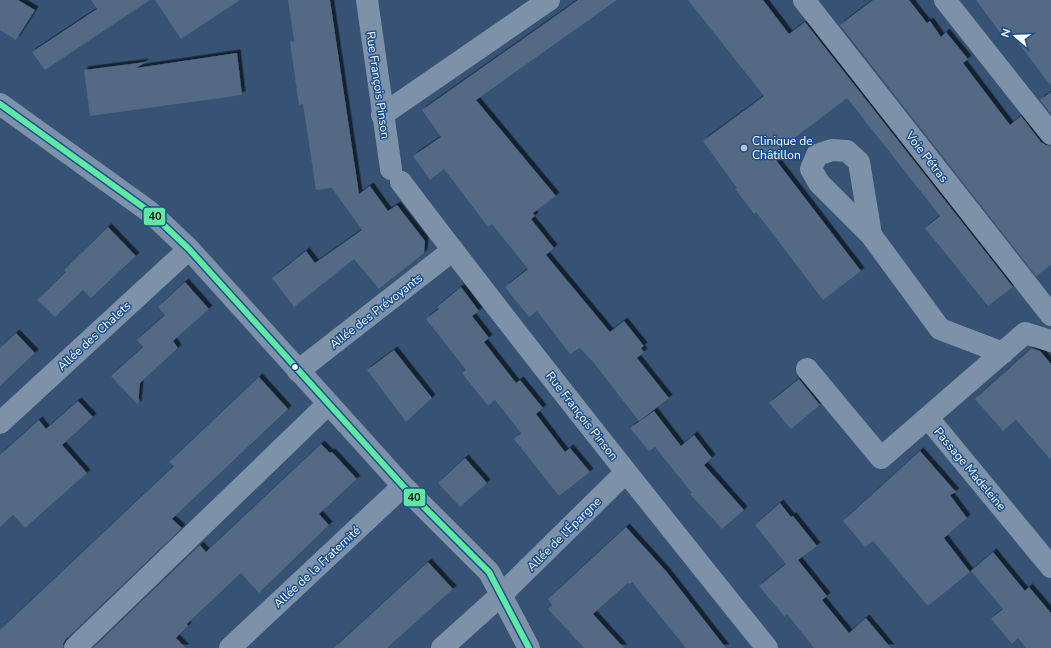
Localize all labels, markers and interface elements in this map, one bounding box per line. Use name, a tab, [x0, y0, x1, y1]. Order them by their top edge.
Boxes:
north arrow	[995, 16, 1035, 56]
text: N	[998, 27, 1014, 39]
street label: Rue François Pinson	[363, 30, 393, 140]
street label: Voie Pétras	[901, 127, 952, 186]
place label: Clinique de Châtillon	[752, 133, 813, 163]
marker: Clinique de Châtillon	[739, 143, 749, 153]
line badge: 40	[143, 207, 166, 226]
text: 40	[148, 209, 162, 224]
street label: Allée des Prévoyants	[326, 270, 426, 352]
street label: Allée des Chalets	[54, 298, 134, 374]
unlabelled marker	[290, 362, 300, 372]
street label: Rue François Pinson	[542, 368, 622, 464]
street label: Passage Madeleine	[930, 424, 1010, 514]
line badge: 40	[403, 488, 426, 507]
text: 40	[407, 490, 421, 505]
street label: Allée de l'Épargne	[523, 493, 605, 575]
street label: Allée de la Fraternité	[270, 523, 364, 611]

